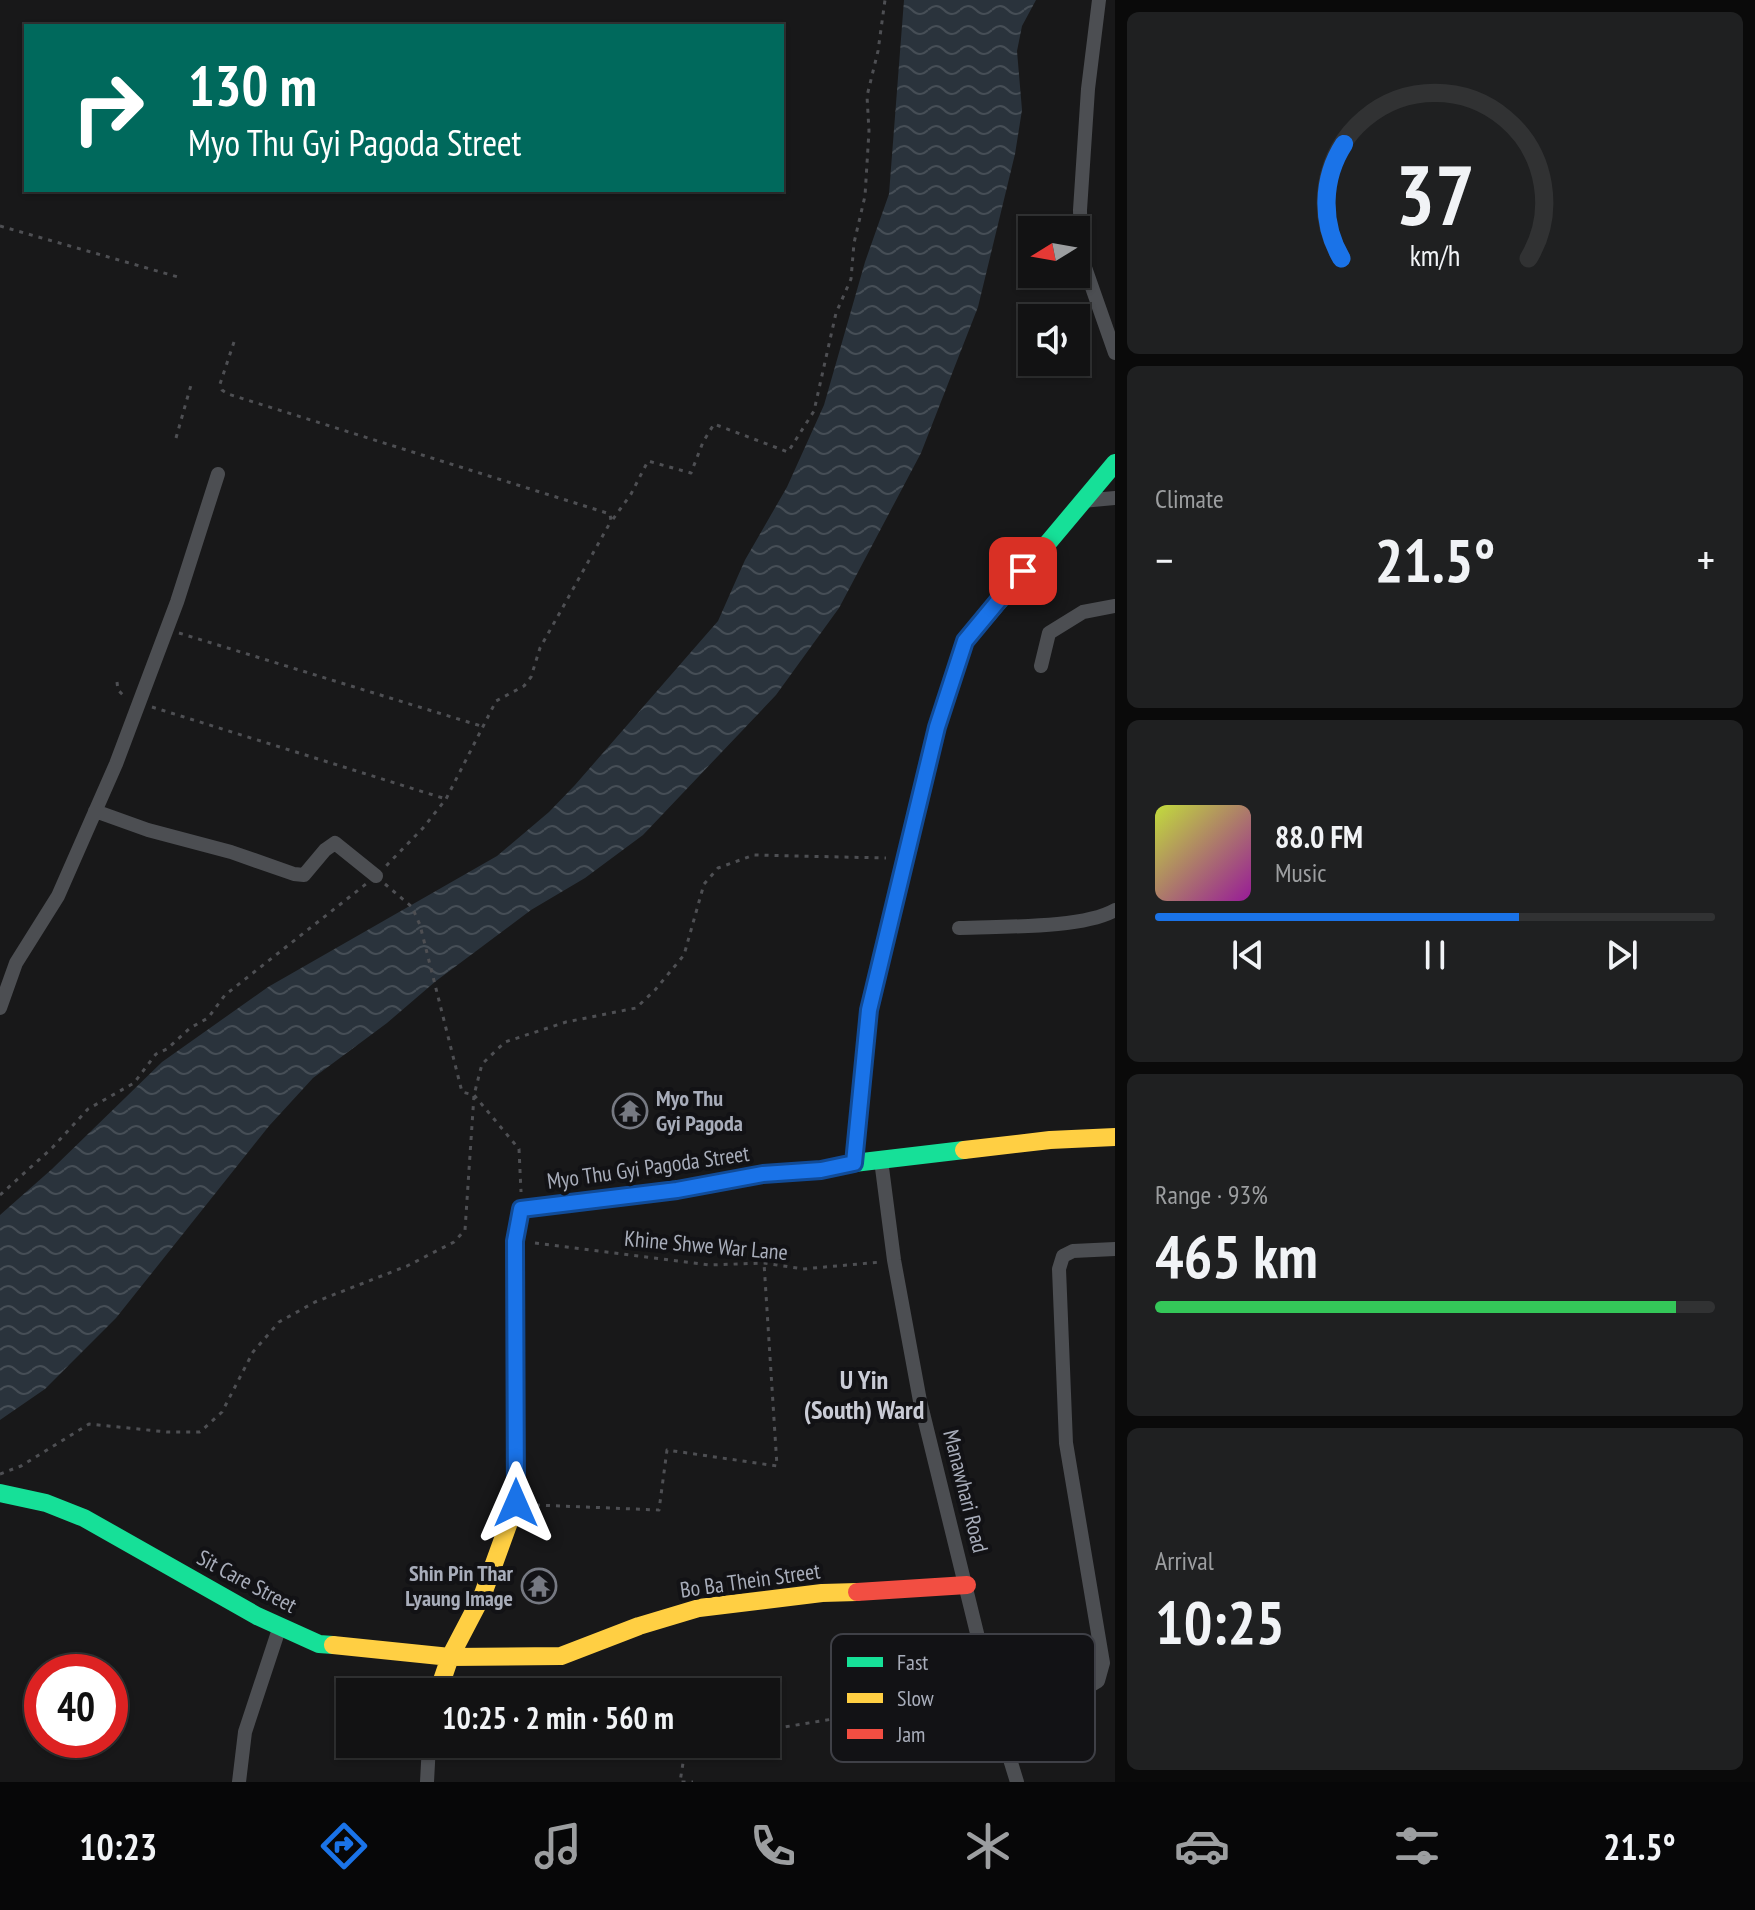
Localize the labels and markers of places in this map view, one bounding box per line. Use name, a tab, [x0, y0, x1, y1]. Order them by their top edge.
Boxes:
pin	[989, 537, 1057, 605]
place label: Myo Thu Gyi Pagoda	[656, 1084, 743, 1137]
temple icon: Myo Thu Gyi Pagoda	[611, 1092, 649, 1130]
place label: Shin Pin Thar Lyaung Image	[405, 1559, 514, 1612]
temple icon: Shin Pin Thar Lyaung Image	[520, 1567, 558, 1605]

